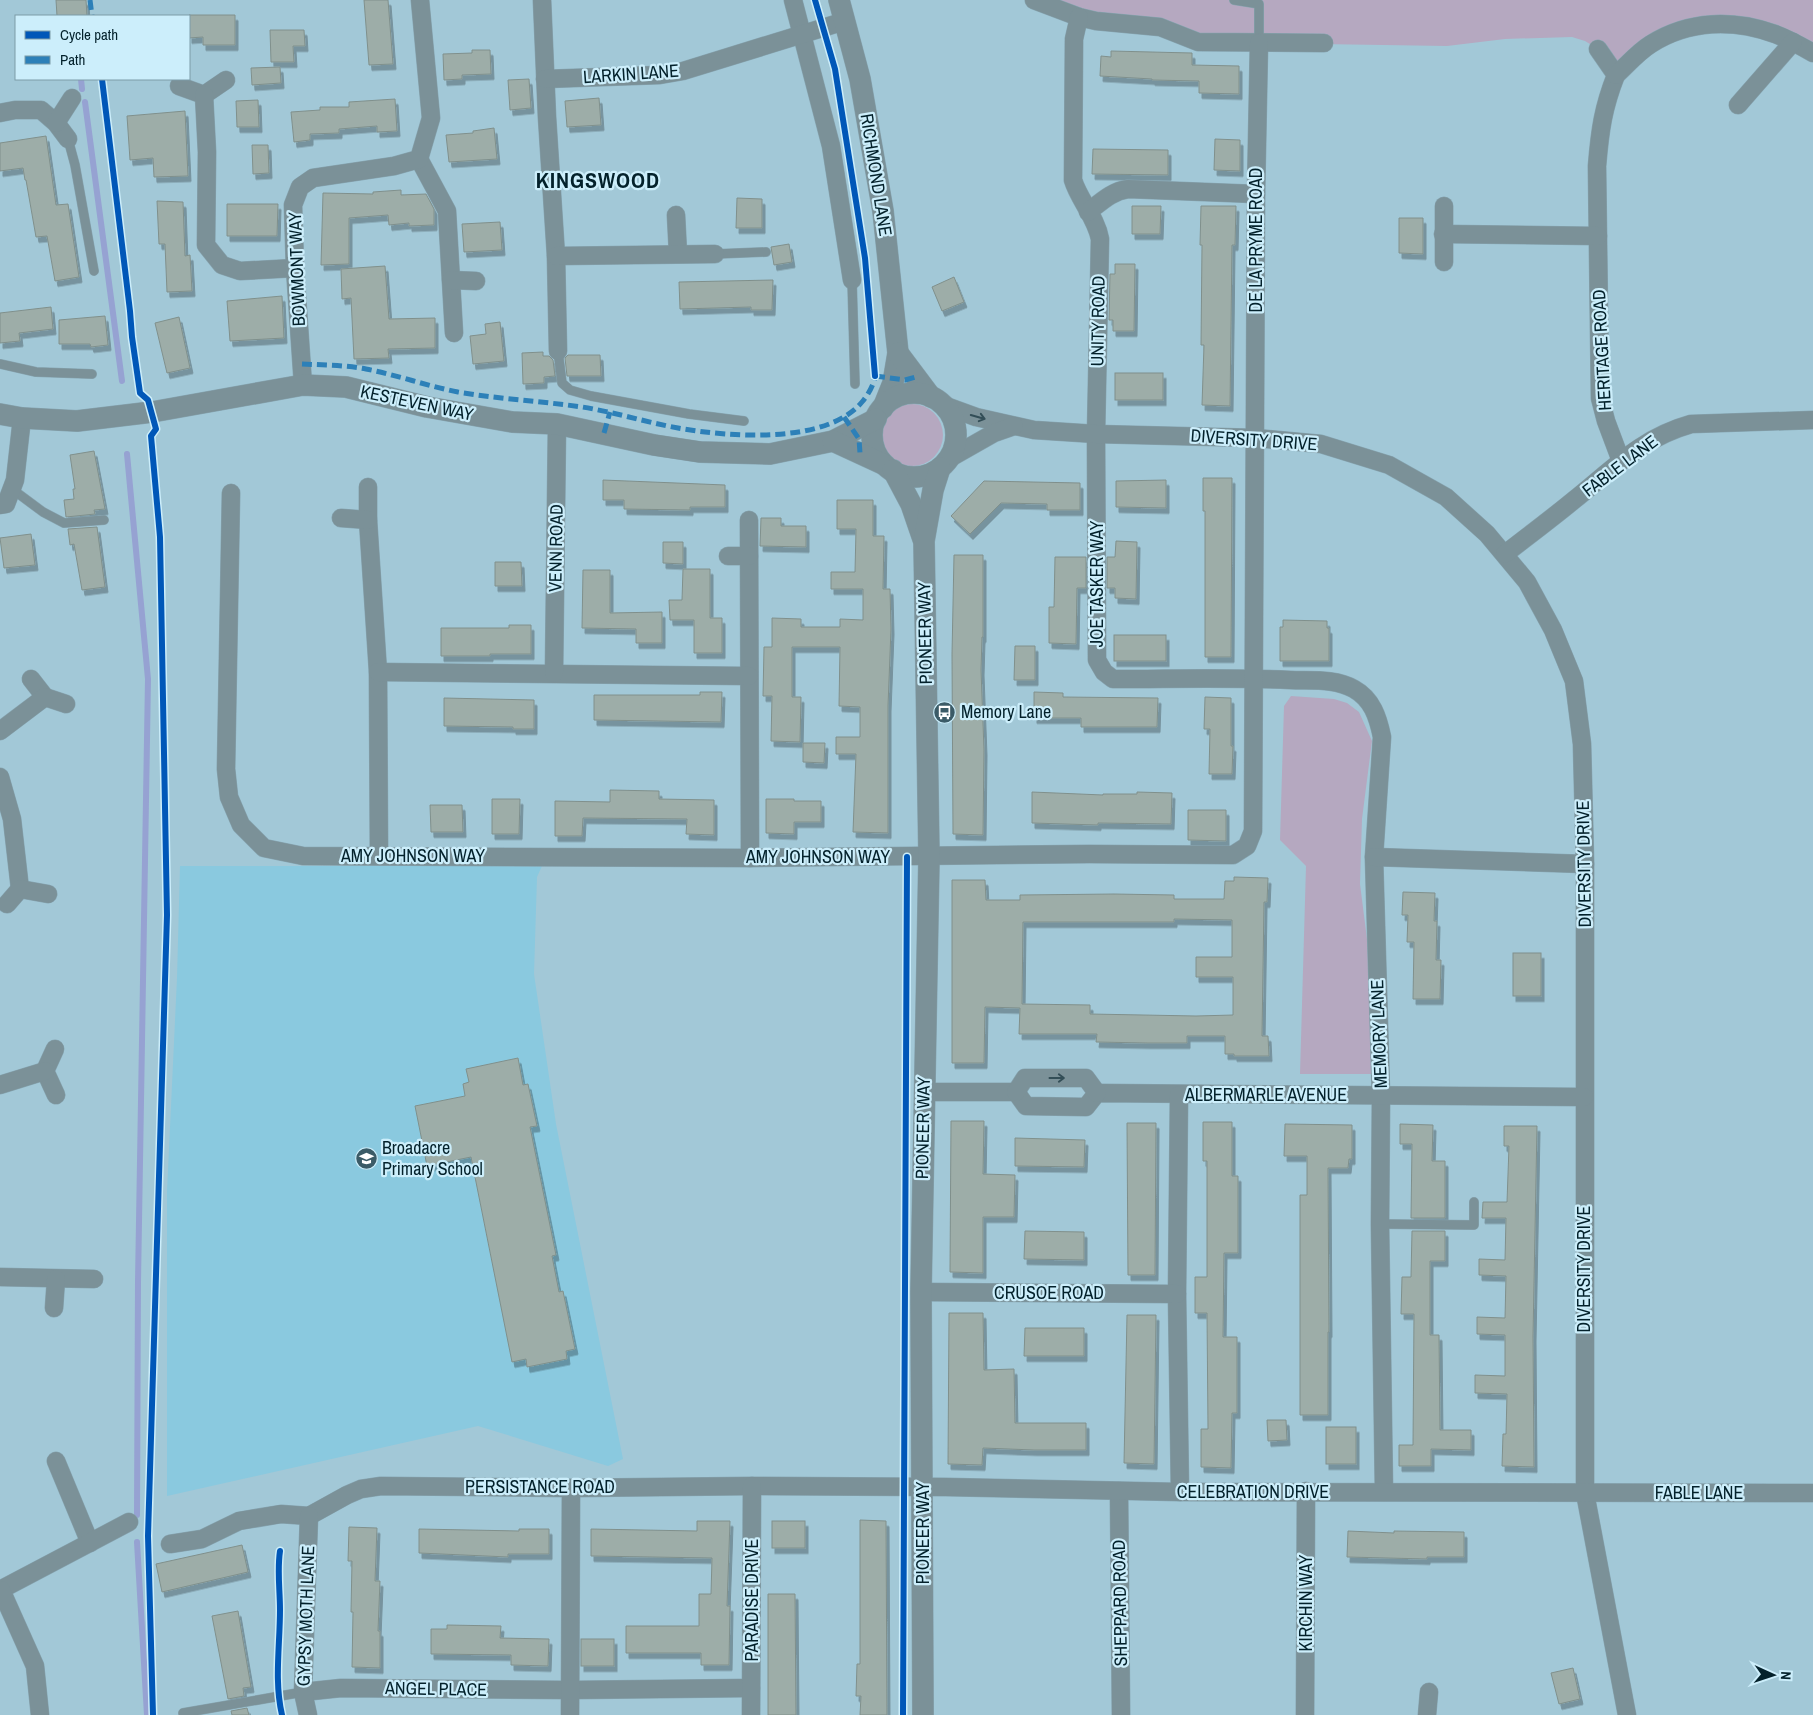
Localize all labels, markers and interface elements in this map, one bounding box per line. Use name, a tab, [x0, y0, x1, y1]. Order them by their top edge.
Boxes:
legend	[15, 15, 190, 80]
text: Cycle path	[60, 24, 118, 45]
text: Path	[60, 49, 85, 70]
street label: LARKIN LANE	[582, 58, 680, 89]
street label: RICHMOND LANE	[854, 112, 899, 238]
district label: KINGSWOOD	[536, 165, 660, 195]
street label: DE LA PRYME ROAD	[1243, 168, 1268, 312]
street label: BOWMONT WAY	[282, 211, 311, 327]
street label: UNITY ROAD	[1084, 275, 1111, 367]
street label: HERITAGE ROAD	[1586, 289, 1617, 411]
street label: KESTEVEN WAY	[358, 378, 476, 427]
one-way arrow	[970, 413, 986, 423]
street label: DIVERSITY DRIVE	[1190, 423, 1318, 456]
street label: FABLE LANE	[1577, 429, 1663, 502]
street label: VENN ROAD	[542, 504, 569, 592]
street label: JOE TASKER WAY	[1084, 521, 1109, 647]
street label: PIONEER WAY	[911, 581, 938, 684]
place label: Memory Lane	[961, 699, 1051, 724]
bus stop icon: Memory Lane	[933, 700, 957, 724]
street label: DIVERSITY DRIVE	[1570, 800, 1597, 928]
street label: AMY JOHNSON WAY	[340, 843, 485, 868]
street label: AMY JOHNSON WAY	[745, 844, 890, 869]
street label: MEMORY LANE	[1364, 979, 1393, 1089]
one-way arrow	[1048, 1073, 1064, 1083]
street label: PIONEER WAY	[909, 1076, 936, 1179]
street label: ALBERMARLE AVENUE	[1184, 1082, 1347, 1107]
place label: Broadacre Primary School	[382, 1135, 483, 1181]
school or university icon: Broadacre Primary School	[354, 1146, 378, 1170]
street label: DIVERSITY DRIVE	[1571, 1206, 1596, 1332]
street label: CRUSOE ROAD	[994, 1280, 1104, 1305]
street label: PERSISTANCE ROAD	[465, 1474, 615, 1499]
street label: CELEBRATION DRIVE	[1177, 1479, 1329, 1504]
street label: FABLE LANE	[1655, 1480, 1743, 1505]
street label: PIONEER WAY	[910, 1482, 935, 1584]
street label: PARADISE DRIVE	[739, 1539, 764, 1661]
street label: SHEPPARD ROAD	[1106, 1539, 1133, 1667]
street label: GYPSY MOTH LANE	[291, 1545, 320, 1687]
street label: KIRCHIN WAY	[1293, 1554, 1318, 1651]
north arrow	[1748, 1650, 1798, 1700]
text: N	[1777, 1671, 1795, 1680]
street label: ANGEL PLACE	[384, 1675, 487, 1702]

